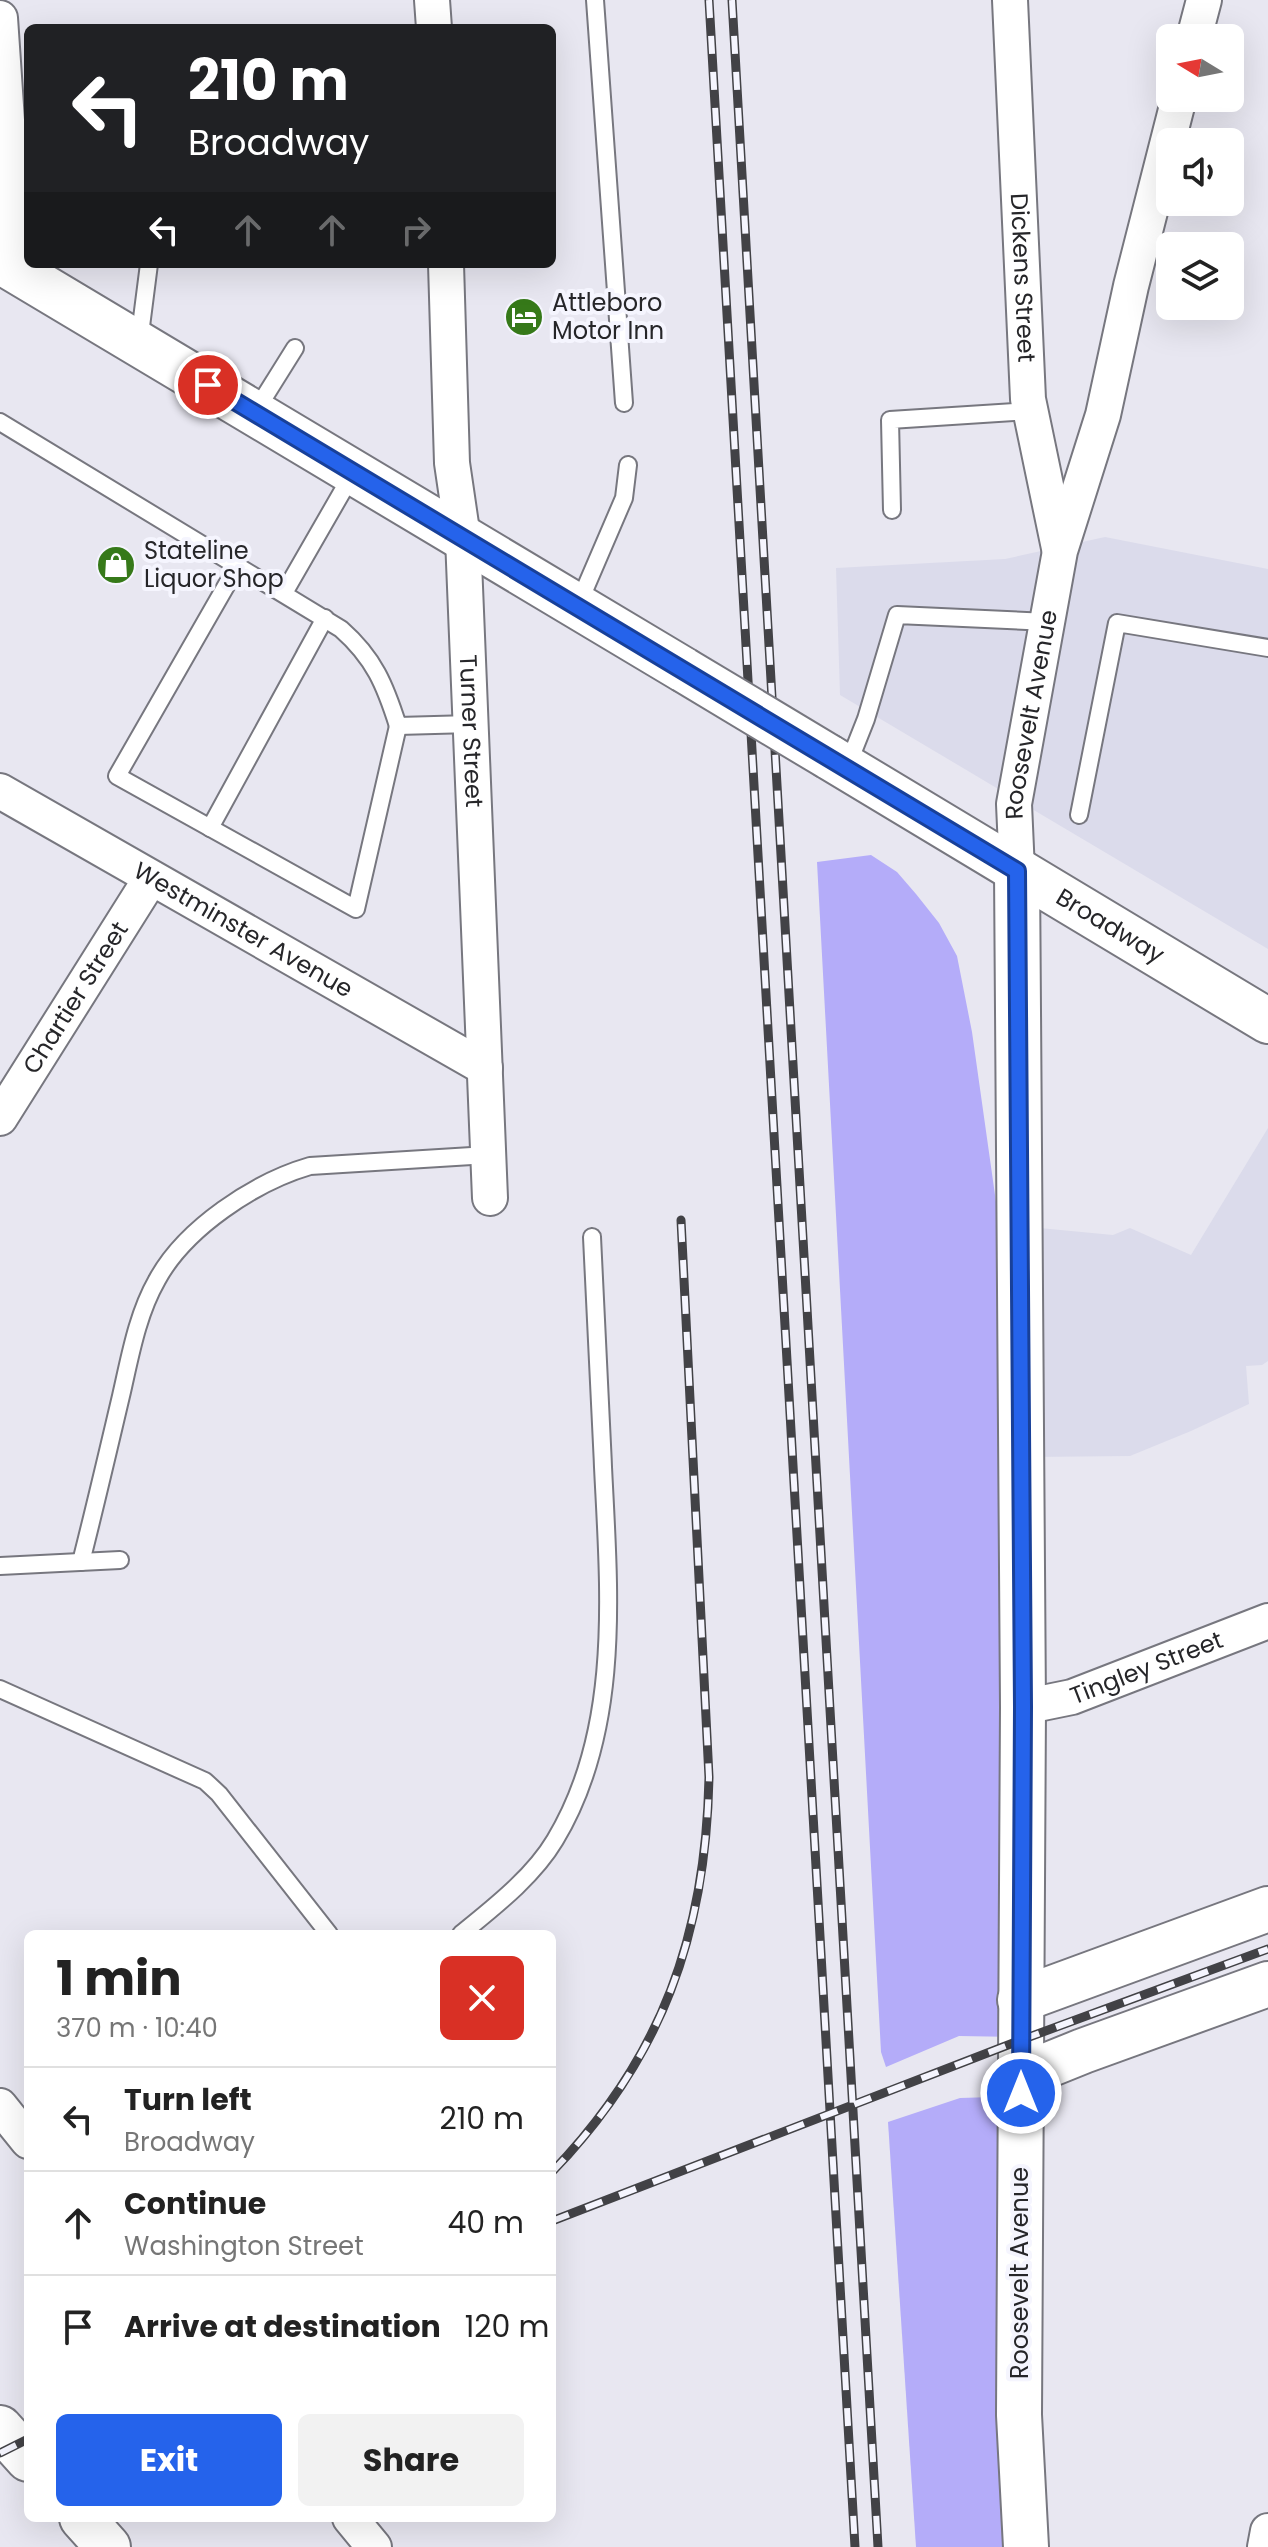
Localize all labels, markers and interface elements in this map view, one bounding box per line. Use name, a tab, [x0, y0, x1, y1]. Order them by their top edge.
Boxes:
north arrow	[1156, 24, 1244, 112]
map controls	[1156, 24, 1244, 320]
text: 210 m	[188, 41, 349, 120]
icon: left	[56, 56, 160, 160]
text: Broadway	[188, 117, 369, 168]
button: sound	[1156, 128, 1244, 216]
street label: Dickens Street	[1003, 192, 1043, 363]
icon: left	[142, 208, 186, 252]
icon: ahead	[226, 208, 270, 252]
icon: ahead	[310, 208, 354, 252]
icon: right	[394, 208, 438, 252]
button: layers	[1156, 232, 1244, 320]
place label: Attleboro Motor Inn	[552, 286, 664, 347]
hotel icon: Attleboro Motor Inn	[503, 296, 545, 338]
pin	[174, 351, 242, 419]
icon: arrive	[186, 363, 230, 407]
place label: Stateline Liquor Shop	[144, 534, 284, 595]
shop icon: Stateline Liquor Shop	[95, 544, 137, 586]
street label: Roosevelt Avenue	[997, 607, 1065, 820]
street label: Turner Street	[452, 654, 491, 808]
street label: Westminster Avenue	[128, 854, 359, 1005]
street label: Broadway	[1050, 880, 1171, 971]
street label: Chartier Street	[15, 915, 136, 1080]
street label: Tingley Street	[1065, 1623, 1228, 1712]
text: 1 min	[56, 1945, 182, 2012]
button: close	[440, 1956, 524, 2040]
text: 370 m · 10:40	[56, 2010, 218, 2046]
position arrow	[979, 2051, 1063, 2135]
text: Turn left	[124, 2078, 252, 2121]
icon: left	[56, 2097, 100, 2141]
text: 210 m	[439, 2097, 524, 2140]
text: Broadway	[124, 2124, 255, 2160]
street label: Roosevelt Avenue	[1003, 2167, 1036, 2379]
text: Continue	[124, 2182, 266, 2225]
icon: ahead	[56, 2201, 100, 2245]
text: 40 m	[447, 2201, 524, 2244]
text: Washington Street	[124, 2228, 364, 2264]
icon: arrive	[56, 2305, 100, 2349]
text: Arrive at destination	[124, 2305, 441, 2348]
text: 120 m	[465, 2305, 549, 2348]
button: Exit	[56, 2414, 282, 2506]
button: Share	[298, 2414, 524, 2506]

